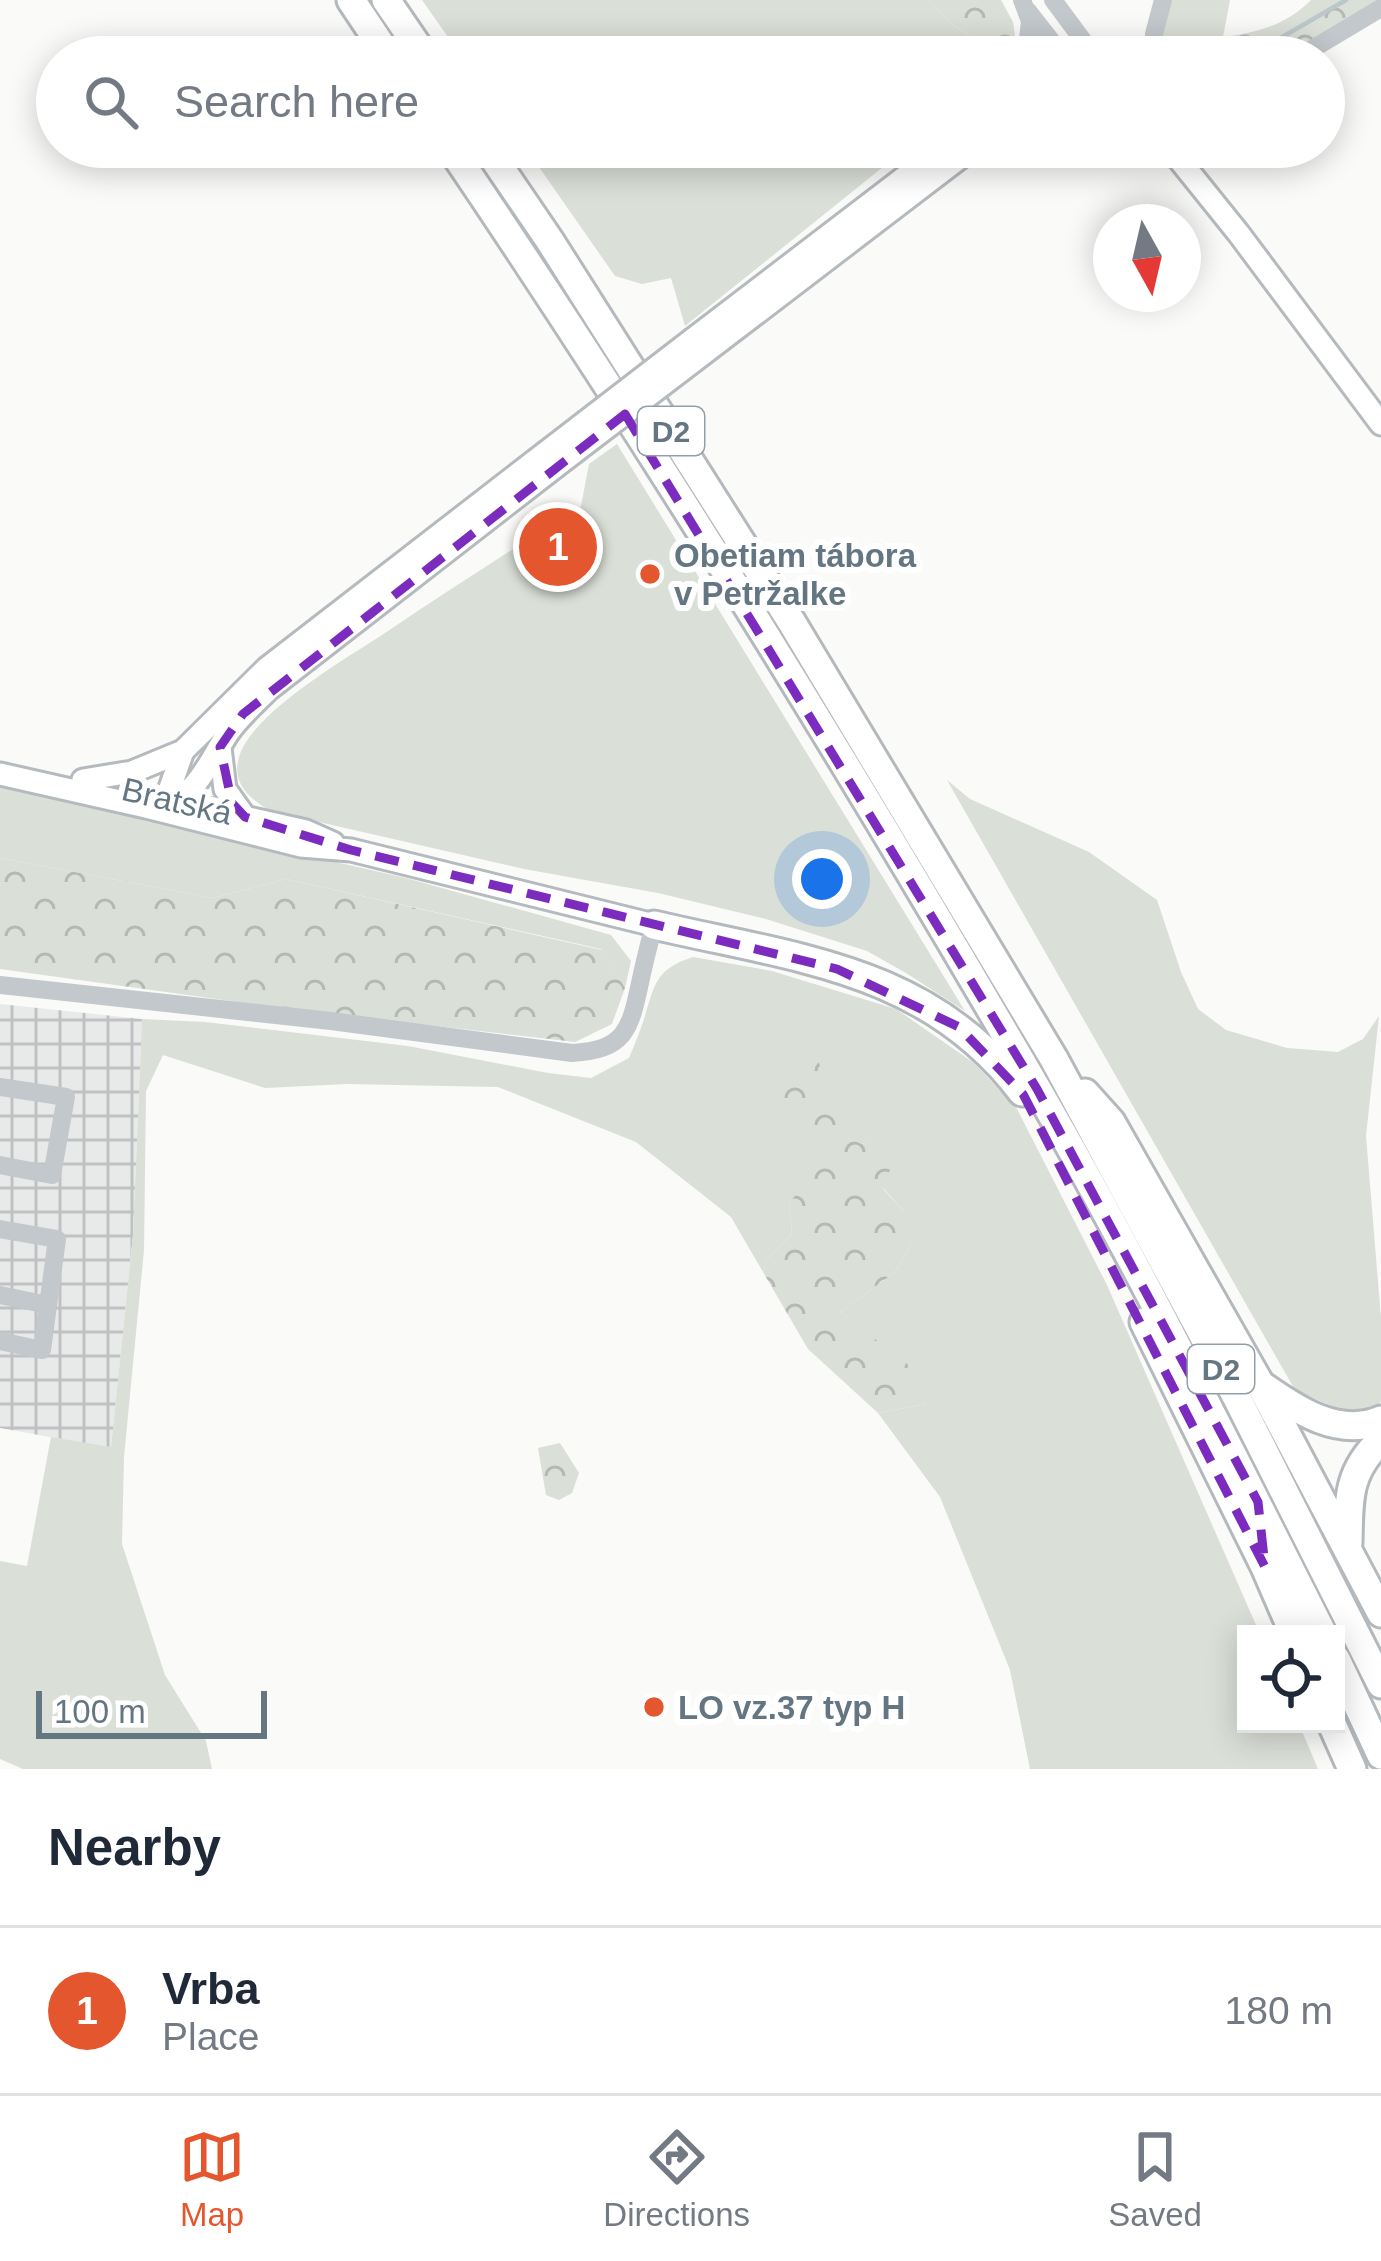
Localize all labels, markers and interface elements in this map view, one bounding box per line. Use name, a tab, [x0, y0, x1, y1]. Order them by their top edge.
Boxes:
search box	[36, 36, 1345, 168]
icon: search	[78, 69, 144, 135]
text: Search here	[174, 76, 419, 127]
north arrow	[1093, 204, 1201, 312]
road number: D2	[638, 407, 704, 455]
pin: 1	[519, 502, 597, 592]
place label: Obetiam tábora v Petržalke	[674, 537, 917, 612]
marker: Obetiam tábora v Petržalke	[637, 561, 663, 587]
street label: Bratská	[118, 770, 236, 832]
your location	[792, 849, 852, 909]
road number: D2	[1188, 1345, 1254, 1393]
map controls	[1237, 1625, 1345, 1733]
button: locate	[1237, 1625, 1345, 1733]
scale bar	[36, 1685, 267, 1738]
place label: LO vz.37 typ H	[678, 1689, 905, 1726]
text: 100 m	[54, 1693, 146, 1730]
marker: LO vz.37 typ H	[641, 1694, 667, 1720]
text: Nearby	[48, 1819, 221, 1876]
text: Vrba	[162, 1963, 260, 2014]
text: 1	[76, 1989, 98, 2032]
text: 180 m	[1225, 1989, 1333, 2032]
text: Place	[162, 2015, 260, 2058]
tab: Map	[179, 2124, 245, 2234]
tab: Directions	[603, 2124, 750, 2234]
tab: Saved	[1108, 2124, 1202, 2234]

